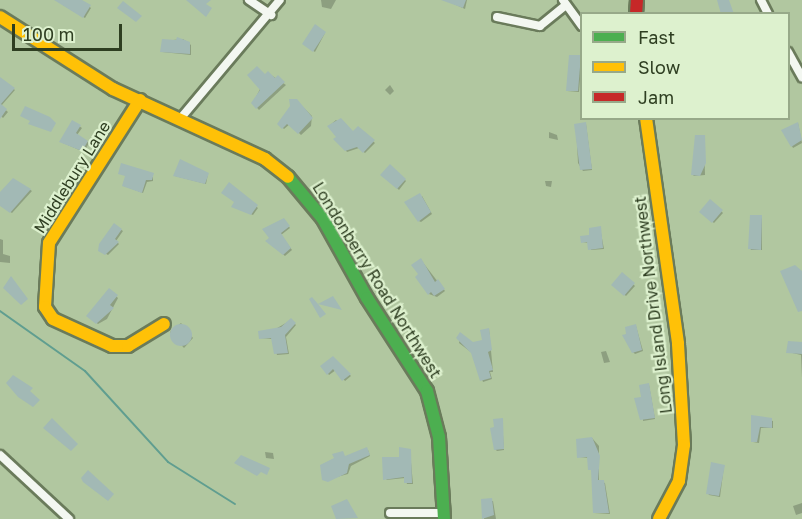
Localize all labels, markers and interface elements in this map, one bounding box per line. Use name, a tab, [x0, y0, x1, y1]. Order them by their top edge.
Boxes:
scale bar	[15, 12, 124, 50]
legend	[580, 12, 790, 120]
text: 100 m	[23, 23, 74, 45]
text: Fast	[638, 26, 675, 48]
text: Slow	[638, 56, 680, 78]
text: Jam	[638, 86, 674, 108]
street label: Middlebury Lane	[30, 117, 114, 237]
street label: Londonberry Road Northwest	[309, 179, 445, 381]
street label: Long Island Drive Northwest	[630, 195, 676, 415]

